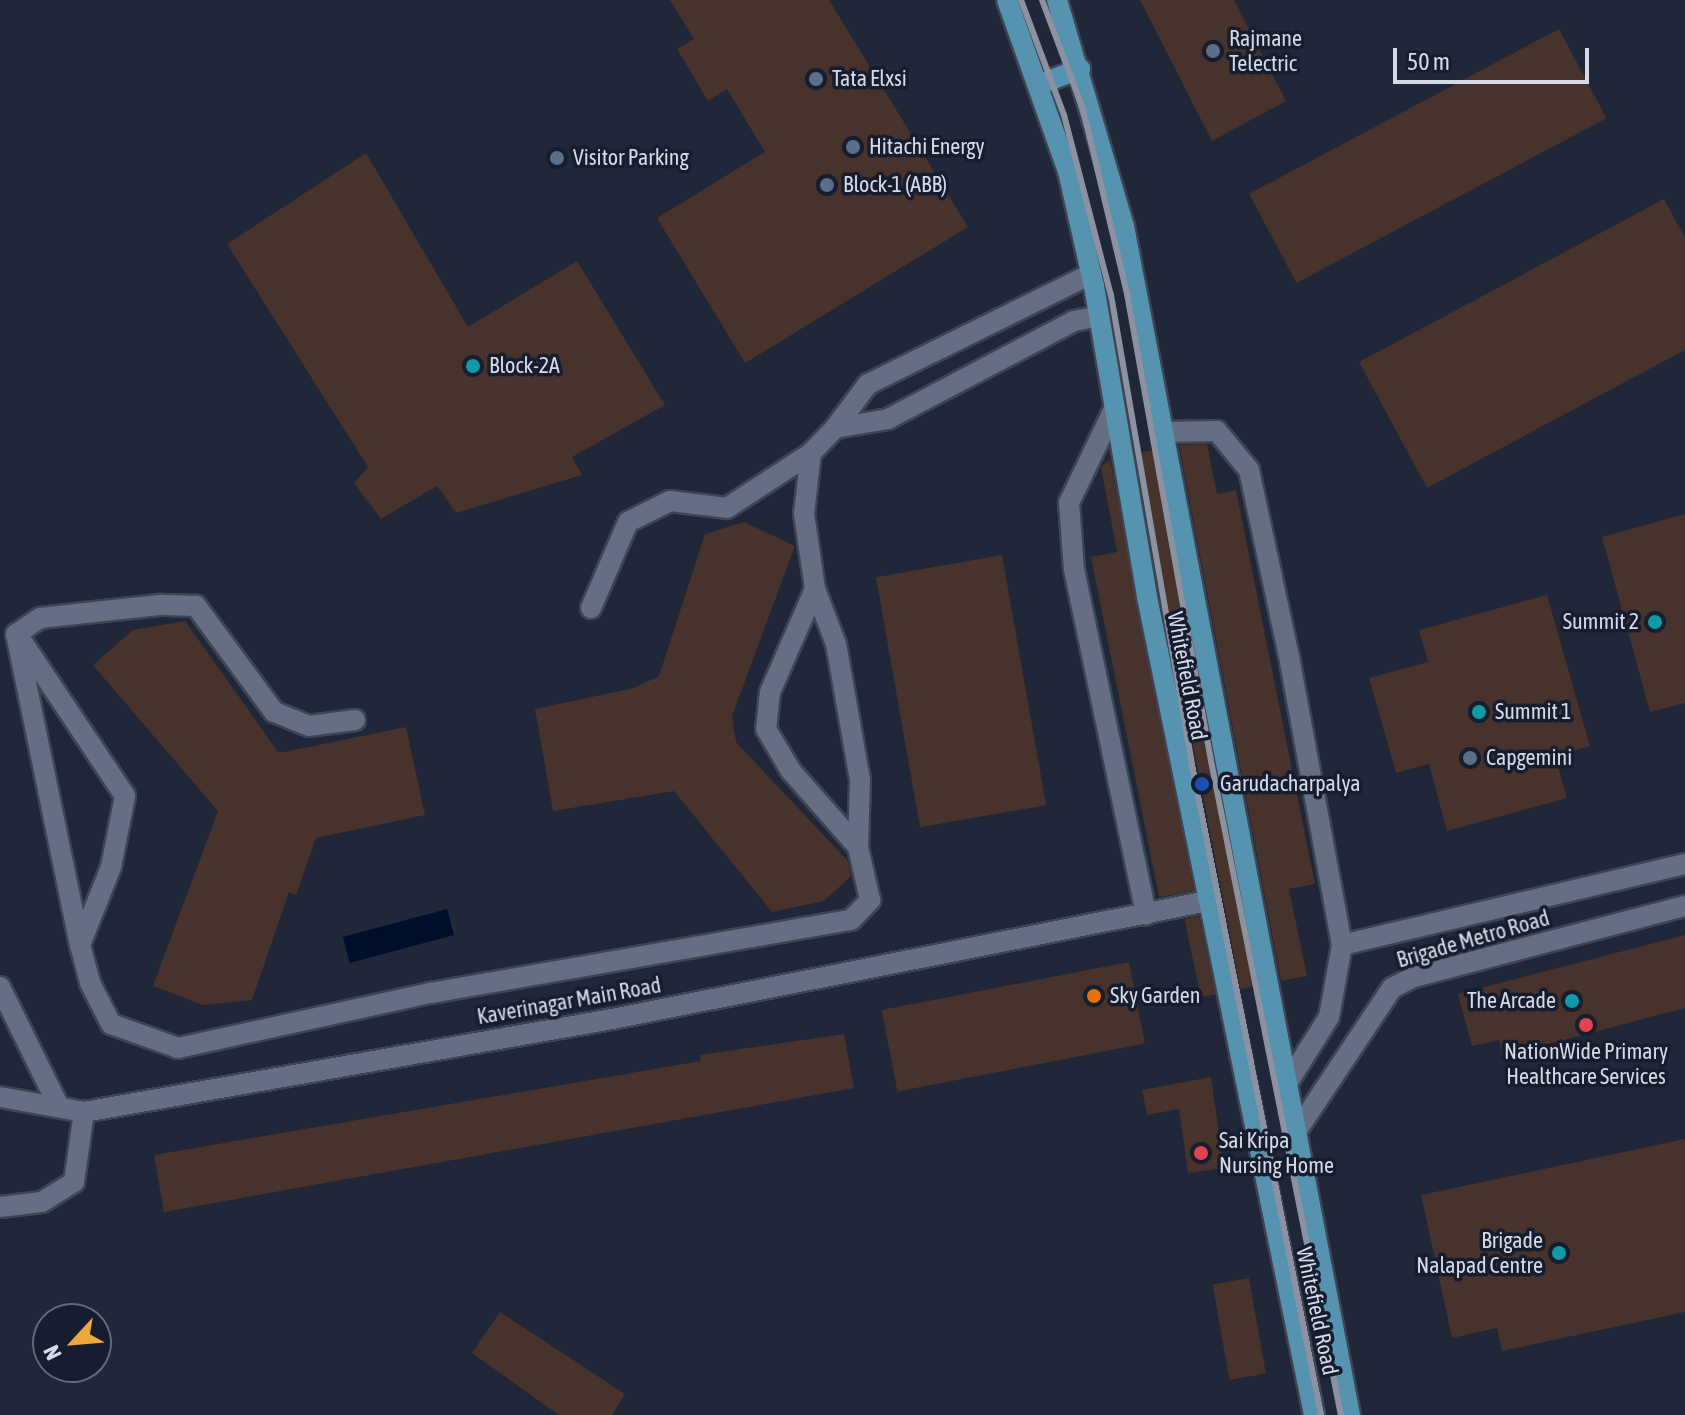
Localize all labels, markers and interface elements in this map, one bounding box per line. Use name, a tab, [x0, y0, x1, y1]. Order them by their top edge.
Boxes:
place label: Rajmane Telectric	[1229, 25, 1302, 76]
scale bar	[1397, 32, 1593, 82]
marker: Rajmane Telectric	[1204, 42, 1222, 60]
text: 50 m	[1407, 48, 1450, 75]
place label: Tata Elxsi	[832, 66, 907, 92]
marker: Tata Elxsi	[807, 70, 825, 88]
place label: Hitachi Energy	[869, 134, 985, 160]
marker: Hitachi Energy	[844, 138, 862, 156]
place label: Visitor Parking	[573, 145, 689, 171]
marker: Visitor Parking	[548, 149, 566, 167]
place label: Block-1 (ABB)	[843, 172, 947, 198]
marker: Block-1 (ABB)	[818, 176, 836, 194]
place label: Block-2A	[489, 353, 560, 379]
marker: Block-2A	[464, 357, 482, 375]
place label: Summit 2	[1563, 609, 1639, 635]
street label: Whitefield Road	[1162, 610, 1212, 742]
marker: Summit 2	[1646, 613, 1664, 631]
place label: Summit 1	[1495, 699, 1571, 725]
marker: Summit 1	[1470, 703, 1488, 721]
place label: Capgemini	[1486, 745, 1572, 771]
marker: Capgemini	[1461, 749, 1479, 767]
place label: Garudacharpalya	[1220, 771, 1361, 797]
marker: Garudacharpalya	[1191, 773, 1213, 795]
street label: Brigade Metro Road	[1394, 905, 1552, 973]
street label: Kaverinagar Main Road	[475, 972, 663, 1030]
place label: Sky Garden	[1110, 983, 1200, 1009]
marker: Sky Garden	[1085, 987, 1103, 1005]
place label: The Arcade	[1467, 988, 1556, 1014]
marker: The Arcade	[1563, 992, 1581, 1010]
marker: NationWide Primary Healthcare Services	[1577, 1016, 1595, 1034]
place label: NationWide Primary Healthcare Services	[1504, 1038, 1668, 1090]
place label: Sai Kripa Nursing Home	[1219, 1127, 1334, 1178]
marker: Sai Kripa Nursing Home	[1190, 1142, 1212, 1164]
place label: Brigade Nalapad Centre	[1416, 1227, 1543, 1278]
marker: Brigade Nalapad Centre	[1550, 1244, 1568, 1262]
street label: Whitefield Road	[1291, 1245, 1343, 1377]
north arrow	[32, 1303, 112, 1383]
text: N	[38, 1341, 67, 1364]

